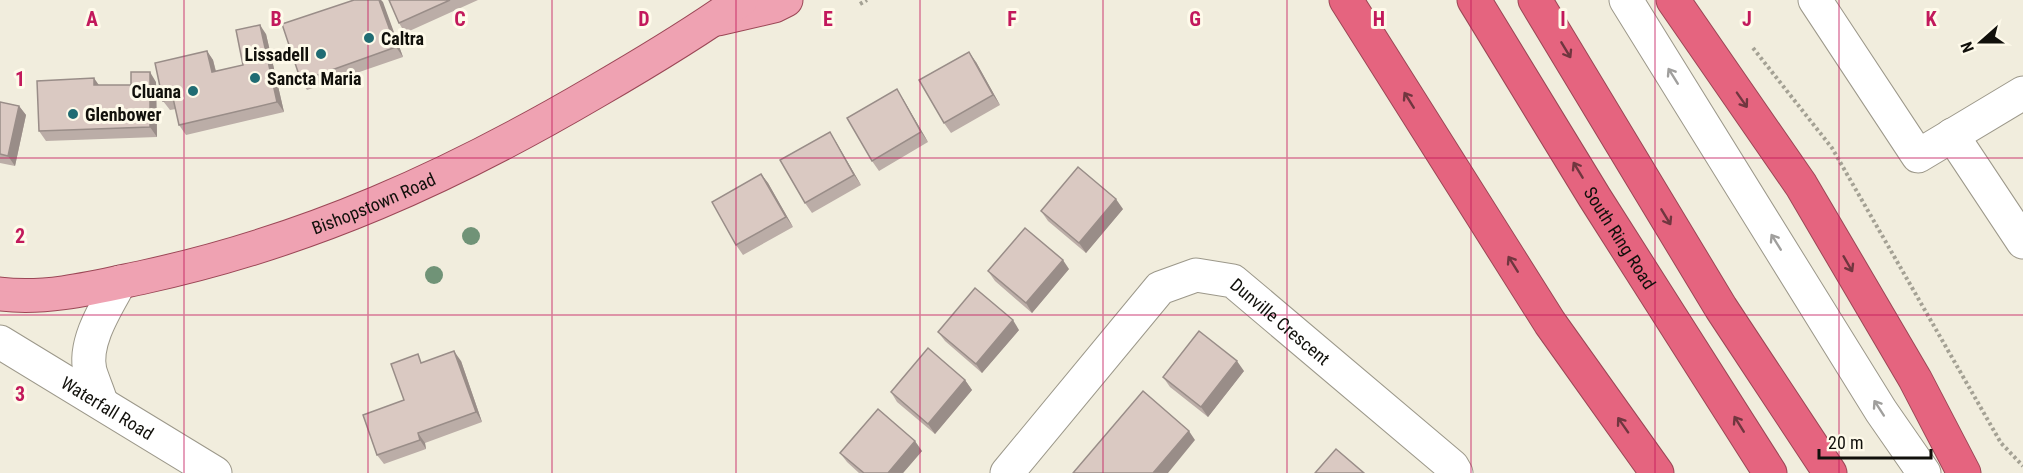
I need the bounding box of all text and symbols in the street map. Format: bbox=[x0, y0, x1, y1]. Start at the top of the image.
text: A bbox=[86, 7, 98, 31]
text: B bbox=[270, 7, 282, 31]
text: C bbox=[454, 7, 466, 31]
text: D bbox=[638, 7, 650, 31]
text: E bbox=[823, 7, 833, 31]
text: F bbox=[1007, 7, 1017, 31]
text: G bbox=[1189, 7, 1201, 31]
text: H bbox=[1373, 7, 1385, 31]
text: I bbox=[1560, 7, 1566, 31]
text: J bbox=[1742, 7, 1752, 31]
text: K bbox=[1925, 7, 1937, 31]
north arrow bbox=[1951, 12, 2011, 72]
place label: Caltra bbox=[381, 28, 424, 49]
marker: Caltra bbox=[362, 31, 376, 45]
text: N bbox=[1957, 39, 1978, 55]
one-way arrow bbox=[1560, 41, 1572, 58]
place label: Lissadell bbox=[244, 44, 309, 65]
marker: Lissadell bbox=[314, 47, 328, 61]
text: 1 bbox=[15, 67, 25, 91]
place label: Sancta Maria bbox=[267, 68, 362, 89]
one-way arrow bbox=[1666, 68, 1678, 85]
marker: Sancta Maria bbox=[248, 71, 262, 85]
place label: Cluana bbox=[132, 81, 181, 102]
marker: Cluana bbox=[186, 84, 200, 98]
one-way arrow bbox=[1403, 91, 1416, 108]
one-way arrow bbox=[1736, 91, 1748, 107]
place label: Glenbower bbox=[85, 104, 161, 125]
marker: Glenbower bbox=[66, 107, 80, 121]
one-way arrow bbox=[1572, 162, 1584, 179]
street label: Bishopstown Road bbox=[309, 168, 438, 238]
street label: South Ring Road bbox=[1580, 183, 1660, 293]
one-way arrow bbox=[1661, 208, 1673, 225]
text: 2 bbox=[15, 224, 25, 248]
one-way arrow bbox=[1769, 234, 1781, 251]
one-way arrow bbox=[1842, 255, 1854, 272]
one-way arrow bbox=[1507, 256, 1520, 273]
street label: Dunville Crescent bbox=[1227, 273, 1334, 369]
street label: Waterfall Road bbox=[58, 371, 158, 444]
text: 3 bbox=[15, 382, 25, 406]
one-way arrow bbox=[1872, 399, 1885, 416]
one-way arrow bbox=[1732, 416, 1744, 433]
one-way arrow bbox=[1617, 418, 1629, 434]
scale bar bbox=[1819, 422, 1932, 460]
text: 20 m bbox=[1828, 432, 1863, 453]

